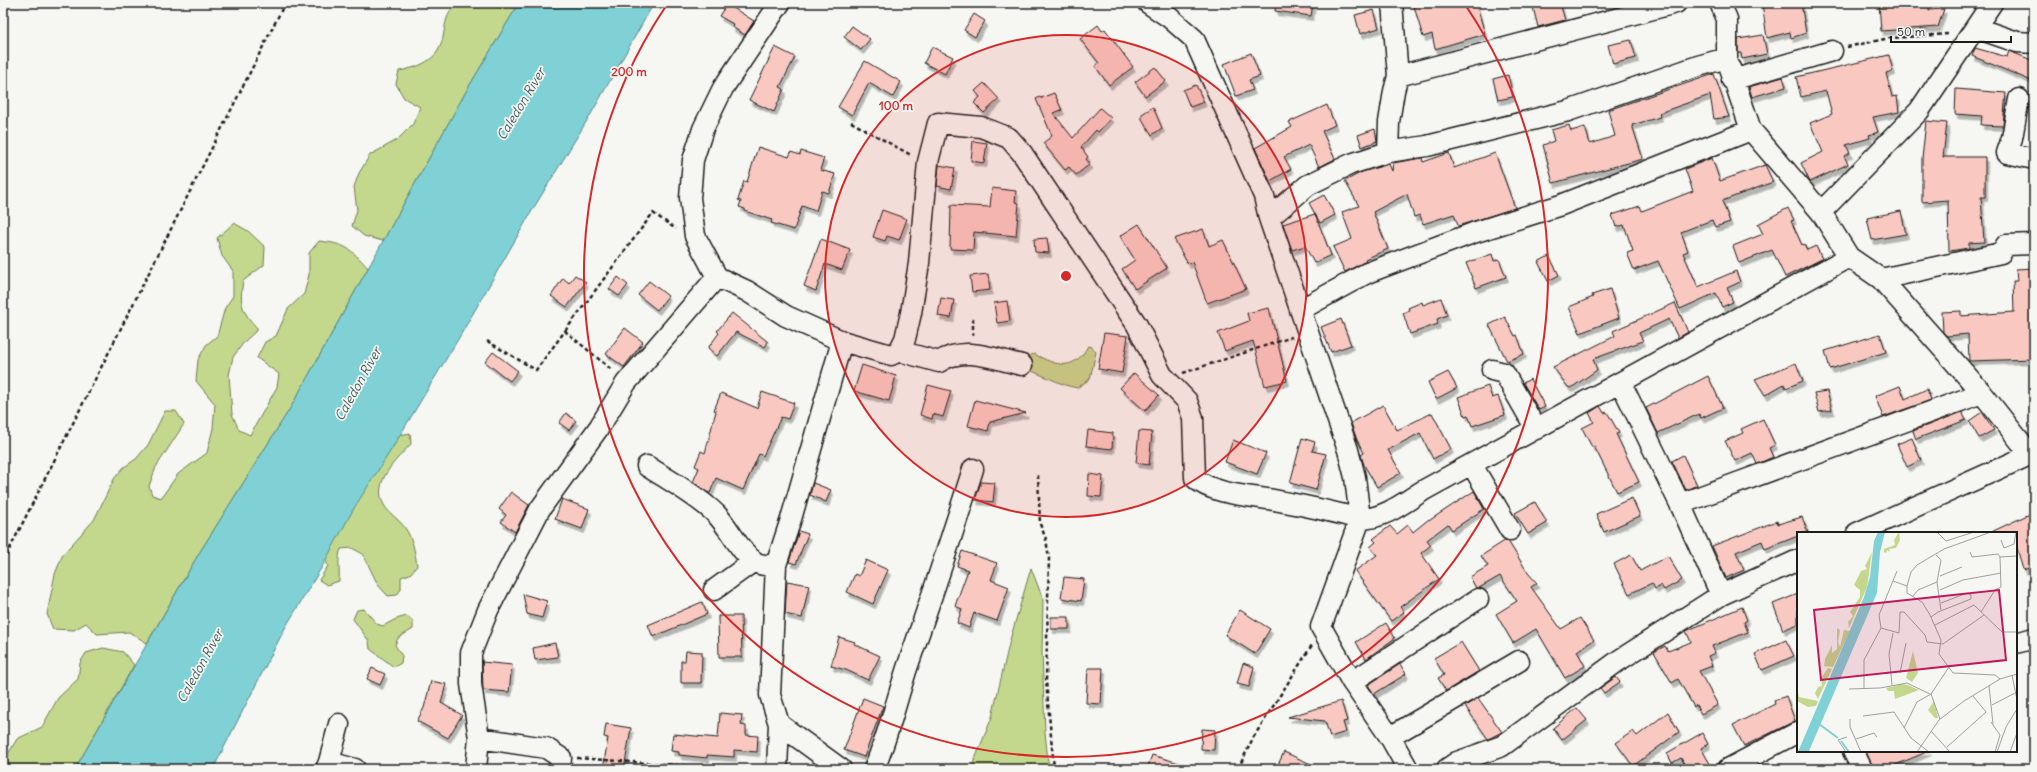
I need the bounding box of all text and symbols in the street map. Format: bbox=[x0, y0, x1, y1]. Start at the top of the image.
scale bar bbox=[1891, 18, 2011, 44]
text: 50 m bbox=[1897, 24, 1926, 39]
water label: Caledon River bbox=[493, 63, 550, 143]
text: 200 m bbox=[611, 64, 647, 79]
text: 100 m bbox=[879, 98, 913, 113]
centre of rings bbox=[1059, 269, 1073, 283]
water label: Caledon River bbox=[331, 343, 386, 424]
inset map bbox=[1797, 532, 2017, 752]
water label: Caledon River bbox=[173, 625, 228, 706]

